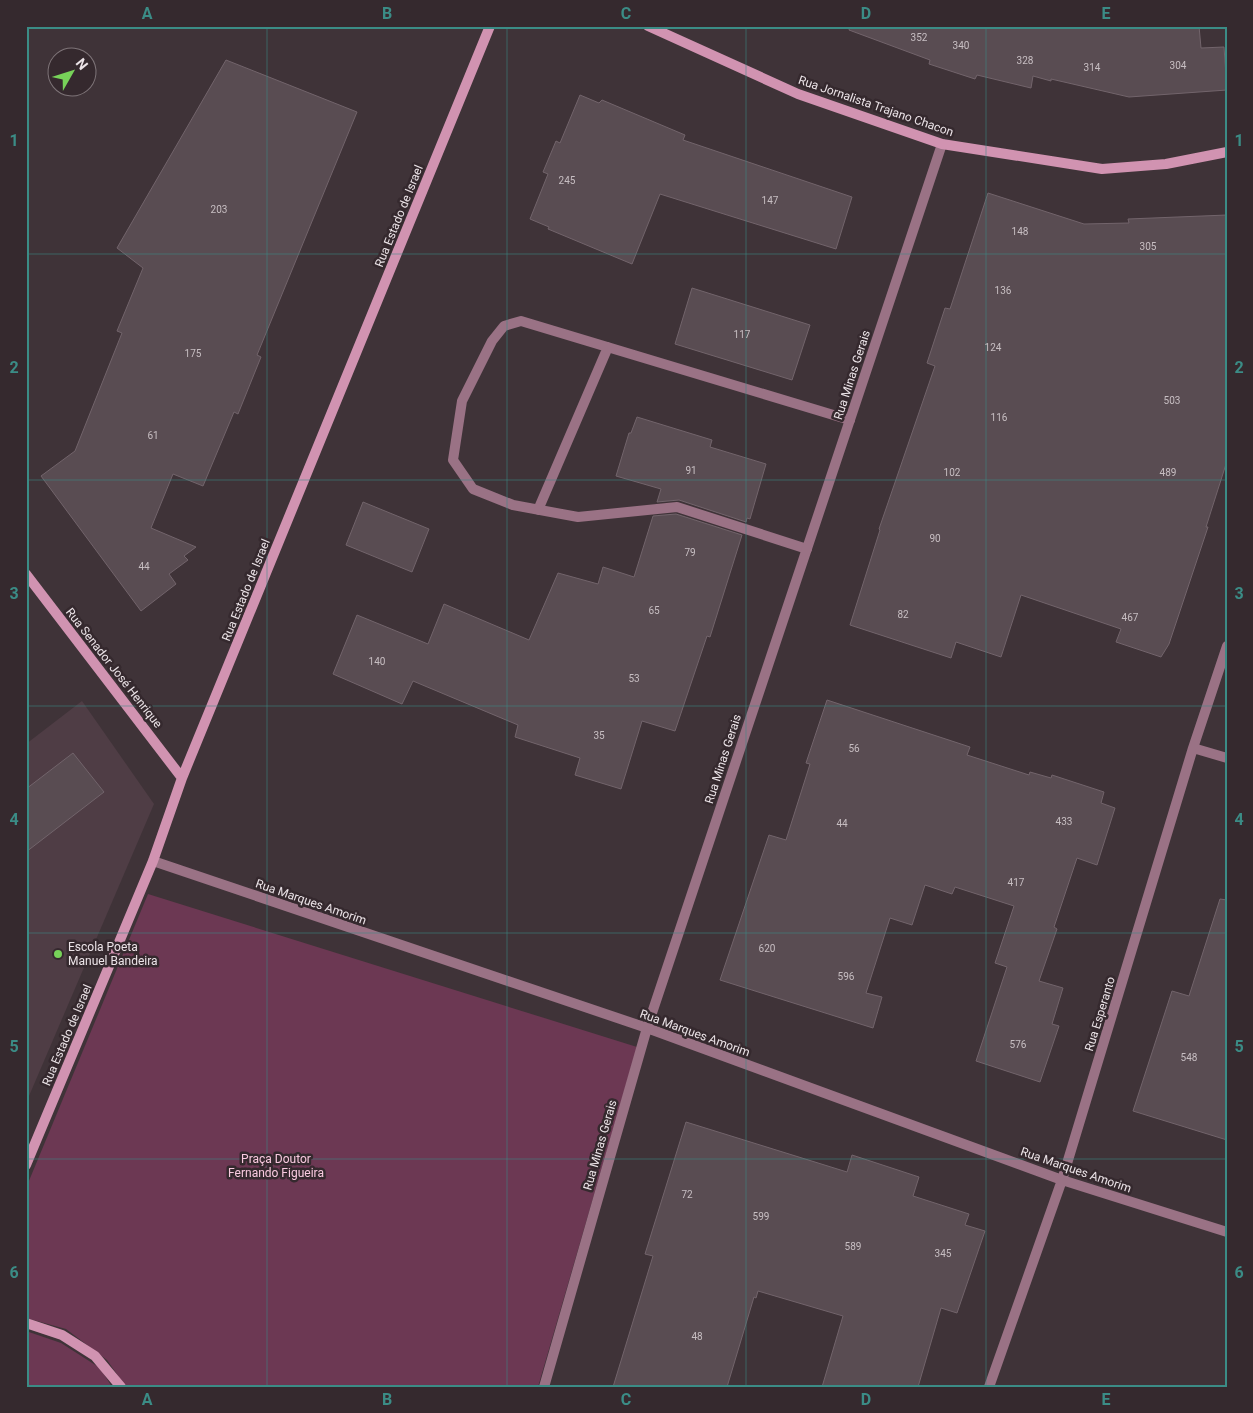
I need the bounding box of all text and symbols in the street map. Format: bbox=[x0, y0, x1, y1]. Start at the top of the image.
text: A bbox=[142, 4, 153, 23]
text: B bbox=[382, 4, 392, 23]
text: C bbox=[621, 4, 631, 23]
text: D bbox=[861, 4, 871, 23]
text: E bbox=[1102, 4, 1111, 23]
house number: 352 bbox=[911, 32, 928, 43]
house number: 340 bbox=[953, 40, 970, 51]
north arrow bbox=[48, 48, 98, 98]
text: N bbox=[73, 55, 91, 73]
house number: 328 bbox=[1017, 55, 1034, 66]
house number: 304 bbox=[1170, 60, 1187, 71]
house number: 314 bbox=[1084, 62, 1101, 73]
street label: Rua Jornalista Trajano Chacon bbox=[797, 73, 955, 139]
text: 1 bbox=[9, 131, 19, 150]
text: 1 bbox=[1234, 131, 1244, 150]
street label: Rua Estado de Israel bbox=[372, 163, 426, 269]
house number: 245 bbox=[559, 175, 576, 186]
house number: 147 bbox=[762, 195, 779, 206]
house number: 203 bbox=[211, 204, 227, 215]
house number: 148 bbox=[1012, 226, 1029, 237]
house number: 305 bbox=[1140, 241, 1157, 252]
house number: 136 bbox=[995, 285, 1012, 296]
street label: Rua Minas Gerais bbox=[831, 328, 873, 422]
house number: 117 bbox=[734, 329, 751, 340]
house number: 124 bbox=[985, 342, 1002, 353]
house number: 175 bbox=[185, 348, 202, 359]
text: 2 bbox=[9, 358, 19, 377]
text: 2 bbox=[1234, 358, 1244, 377]
house number: 503 bbox=[1164, 395, 1180, 406]
house number: 116 bbox=[991, 412, 1008, 423]
house number: 61 bbox=[147, 430, 159, 441]
house number: 91 bbox=[685, 465, 697, 476]
house number: 102 bbox=[944, 467, 961, 478]
house number: 489 bbox=[1160, 467, 1176, 478]
house number: 90 bbox=[929, 533, 941, 544]
street label: Rua Estado de Israel bbox=[219, 537, 273, 643]
house number: 79 bbox=[684, 547, 696, 558]
house number: 44 bbox=[138, 561, 150, 572]
text: 3 bbox=[9, 584, 19, 603]
text: 3 bbox=[1234, 584, 1244, 603]
street label: Rua Senador José Henrique bbox=[63, 605, 165, 731]
house number: 65 bbox=[648, 605, 660, 616]
house number: 82 bbox=[897, 609, 909, 620]
house number: 467 bbox=[1122, 612, 1139, 623]
house number: 140 bbox=[369, 656, 386, 667]
house number: 53 bbox=[628, 673, 640, 684]
street label: Rua Minas Gerais bbox=[702, 712, 744, 806]
house number: 35 bbox=[593, 730, 605, 741]
house number: 56 bbox=[848, 743, 860, 754]
text: 4 bbox=[9, 810, 19, 829]
text: 4 bbox=[1234, 810, 1244, 829]
house number: 433 bbox=[1056, 816, 1072, 827]
house number: 44 bbox=[836, 818, 848, 829]
street label: Rua Marques Amorim bbox=[254, 876, 368, 928]
house number: 417 bbox=[1008, 877, 1025, 888]
place label: Escola Poeta Manuel Bandeira bbox=[68, 940, 158, 968]
house number: 620 bbox=[759, 943, 776, 954]
marker: Escola Poeta Manuel Bandeira bbox=[52, 948, 64, 960]
house number: 596 bbox=[838, 971, 855, 982]
street label: Rua Esperanto bbox=[1082, 975, 1118, 1053]
street label: Rua Estado de Israel bbox=[39, 982, 95, 1088]
street label: Rua Marques Amorim bbox=[638, 1007, 752, 1059]
text: 5 bbox=[9, 1037, 19, 1056]
text: 5 bbox=[1234, 1037, 1244, 1056]
house number: 576 bbox=[1010, 1039, 1027, 1050]
house number: 548 bbox=[1181, 1052, 1198, 1063]
street label: Rua Minas Gerais bbox=[580, 1098, 620, 1192]
street label: Rua Marques Amorim bbox=[1019, 1144, 1133, 1196]
park label: Praça Doutor Fernando Figueira bbox=[228, 1152, 324, 1180]
house number: 72 bbox=[681, 1189, 693, 1200]
house number: 599 bbox=[753, 1211, 769, 1222]
house number: 589 bbox=[845, 1241, 861, 1252]
house number: 345 bbox=[935, 1248, 952, 1259]
text: 6 bbox=[9, 1263, 19, 1282]
text: 6 bbox=[1234, 1263, 1244, 1282]
house number: 48 bbox=[691, 1331, 703, 1342]
text: A bbox=[142, 1390, 153, 1409]
text: B bbox=[382, 1390, 392, 1409]
text: C bbox=[621, 1390, 631, 1409]
text: D bbox=[861, 1390, 871, 1409]
text: E bbox=[1102, 1390, 1111, 1409]

